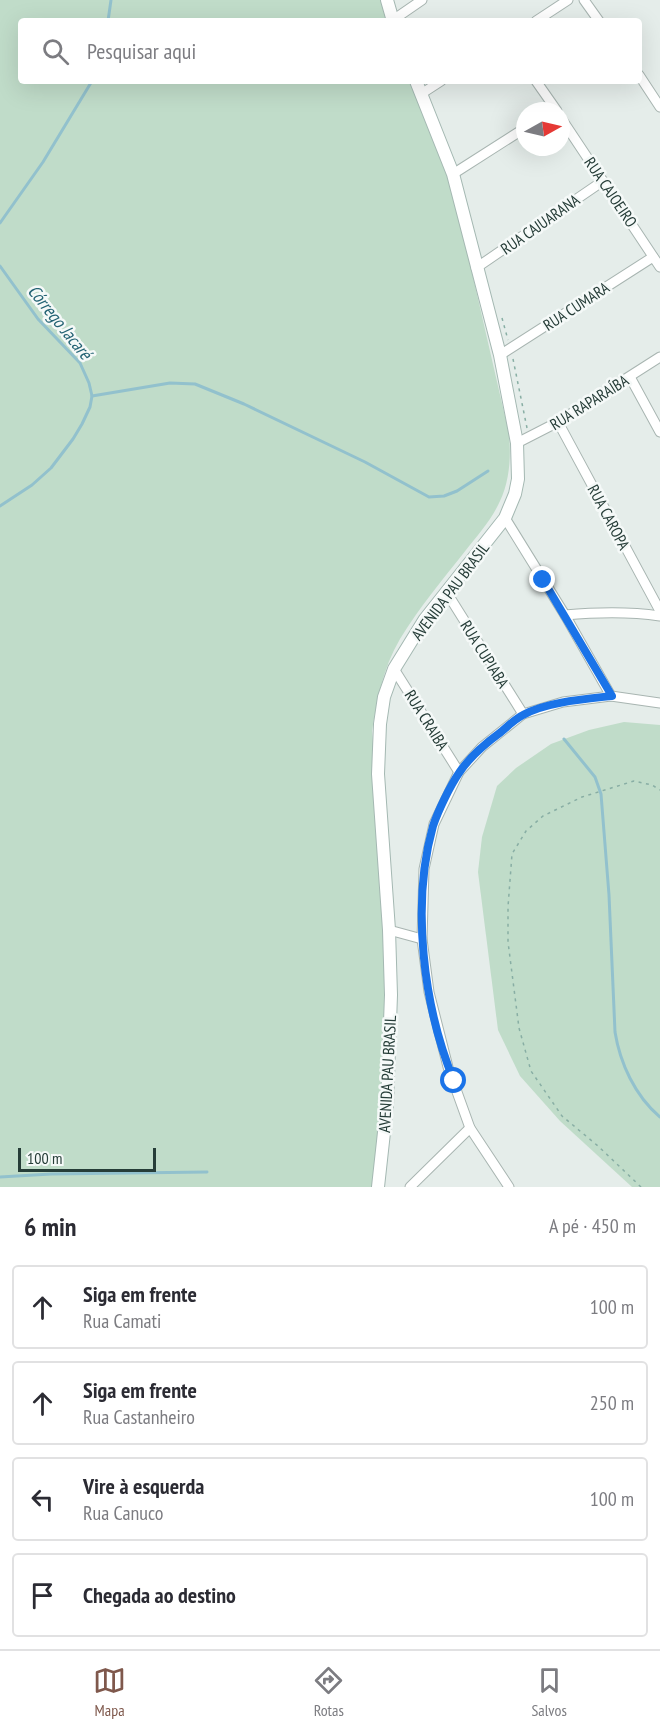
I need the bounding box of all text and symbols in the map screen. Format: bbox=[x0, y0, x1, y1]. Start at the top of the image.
search box bbox=[18, 18, 642, 84]
icon: search bbox=[39, 35, 72, 68]
text: Pesquisar aqui bbox=[87, 37, 196, 65]
north arrow bbox=[516, 102, 570, 156]
street label: RUA CAJOEIRO bbox=[580, 153, 642, 231]
street label: RUA CAJUARANA bbox=[497, 189, 584, 259]
street label: RUA CUMARA bbox=[539, 277, 613, 335]
water label: Córrego Jacaré bbox=[23, 280, 98, 365]
street label: RUA RAPARAÍBA bbox=[546, 370, 632, 434]
street label: RUA CAROPA bbox=[584, 481, 635, 553]
street label: AVENIDA PAU BRASIL bbox=[407, 538, 494, 644]
route end bbox=[529, 566, 555, 592]
street label: RUA CUPIABA bbox=[456, 617, 514, 692]
street label: RUA CRAIBA bbox=[401, 686, 454, 754]
street label: AVENIDA PAU BRASIL bbox=[374, 1015, 400, 1133]
route start bbox=[440, 1067, 466, 1093]
scale bar bbox=[18, 1145, 156, 1172]
text: 100 m bbox=[27, 1148, 62, 1168]
text: 6 min bbox=[24, 1210, 77, 1243]
text: A pé · 450 m bbox=[549, 1213, 636, 1239]
text: Siga em frente bbox=[83, 1280, 197, 1308]
icon: ahead bbox=[26, 1291, 59, 1324]
text: 100 m bbox=[590, 1294, 634, 1320]
text: Rua Camati bbox=[83, 1308, 161, 1334]
text: Siga em frente bbox=[83, 1376, 197, 1404]
icon: ahead bbox=[26, 1387, 59, 1420]
text: 250 m bbox=[590, 1390, 634, 1416]
text: Rua Castanheiro bbox=[83, 1404, 195, 1430]
text: Vire à esquerda bbox=[83, 1472, 204, 1500]
icon: left bbox=[26, 1483, 59, 1516]
text: 100 m bbox=[590, 1486, 634, 1512]
text: Rua Canuco bbox=[83, 1500, 163, 1526]
icon: arrive bbox=[26, 1579, 59, 1612]
text: Chegada ao destino bbox=[83, 1581, 236, 1609]
tab: Mapa bbox=[93, 1664, 126, 1720]
tab: Rotas bbox=[312, 1664, 345, 1720]
tab: Salvos bbox=[531, 1664, 567, 1720]

